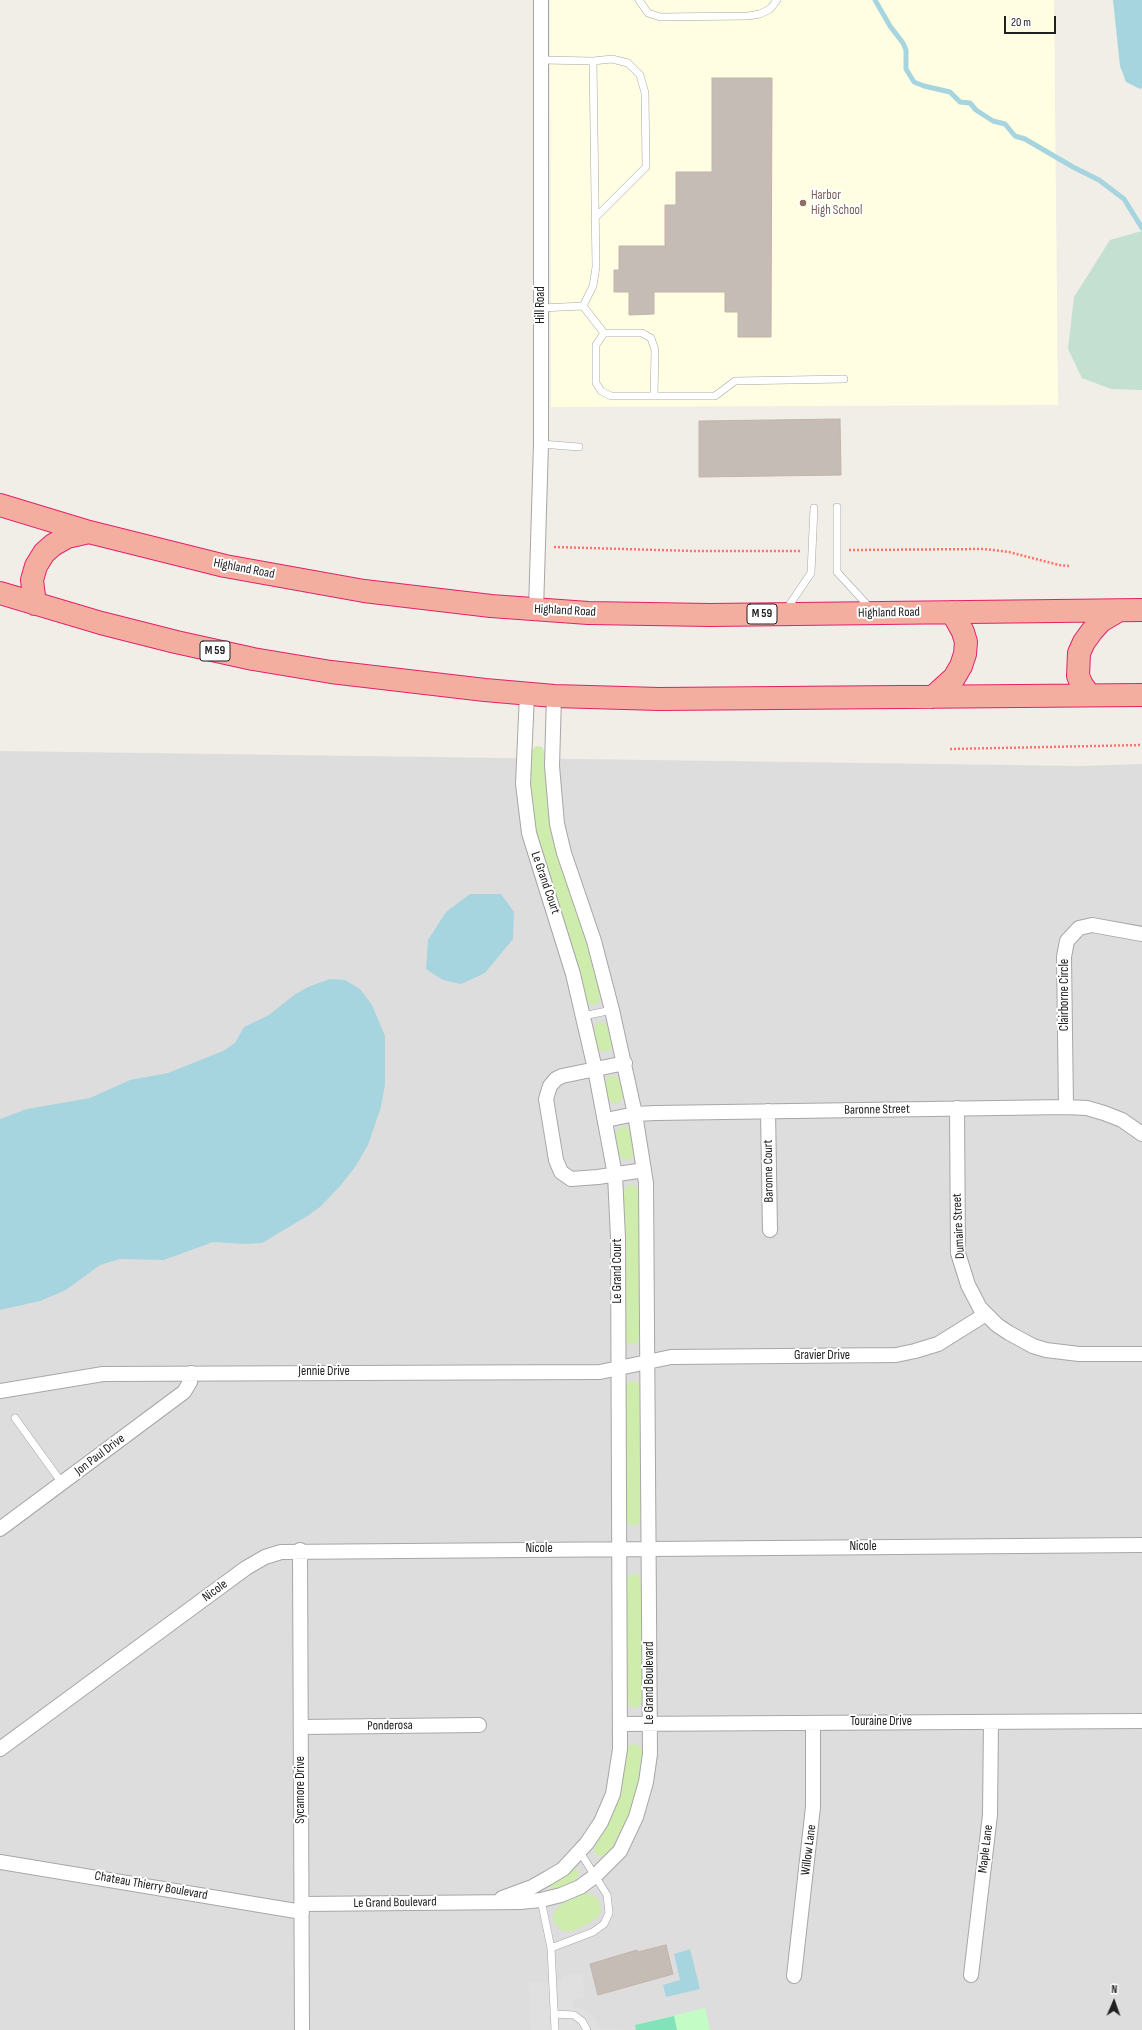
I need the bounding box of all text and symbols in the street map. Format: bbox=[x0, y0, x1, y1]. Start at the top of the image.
scale bar bbox=[1006, 8, 1058, 34]
text: 20 m bbox=[1011, 15, 1031, 30]
place label: Harbor High School bbox=[811, 188, 862, 219]
marker: Harbor High School bbox=[798, 198, 808, 208]
street label: Hill Road bbox=[533, 286, 549, 324]
street label: Highland Road bbox=[212, 555, 276, 583]
street label: Highland Road bbox=[534, 602, 596, 620]
road number: M 59 bbox=[747, 604, 777, 624]
street label: Highland Road bbox=[858, 605, 920, 621]
road number: M 59 bbox=[200, 641, 230, 661]
street label: Le Grand Court bbox=[527, 850, 563, 916]
street label: Clairborne Circle bbox=[1057, 959, 1073, 1031]
street label: Baronne Street bbox=[844, 1102, 910, 1118]
street label: Baronne Court bbox=[761, 1139, 777, 1203]
street label: Dumaire Street bbox=[949, 1193, 969, 1259]
street label: Le Grand Court bbox=[610, 1239, 626, 1303]
street label: Gravier Drive bbox=[794, 1348, 850, 1364]
street label: Jennie Drive bbox=[298, 1364, 350, 1380]
street label: Jon Paul Drive bbox=[72, 1431, 128, 1479]
street label: Nicole bbox=[849, 1539, 877, 1555]
street label: Nicole bbox=[525, 1541, 553, 1557]
street label: Nicole bbox=[199, 1577, 231, 1605]
street label: Le Grand Boulevard bbox=[642, 1641, 658, 1725]
street label: Touraine Drive bbox=[850, 1714, 912, 1730]
street label: Ponderosa bbox=[367, 1718, 413, 1734]
street label: Sycamore Drive bbox=[293, 1756, 309, 1824]
street label: Willow Lane bbox=[798, 1824, 820, 1876]
street label: Maple Lane bbox=[975, 1824, 997, 1874]
street label: Chateau Thierry Boulevard bbox=[93, 1868, 209, 1904]
street label: Le Grand Boulevard bbox=[353, 1894, 437, 1912]
north arrow bbox=[1094, 1982, 1134, 2022]
text: N bbox=[1111, 1983, 1118, 1996]

